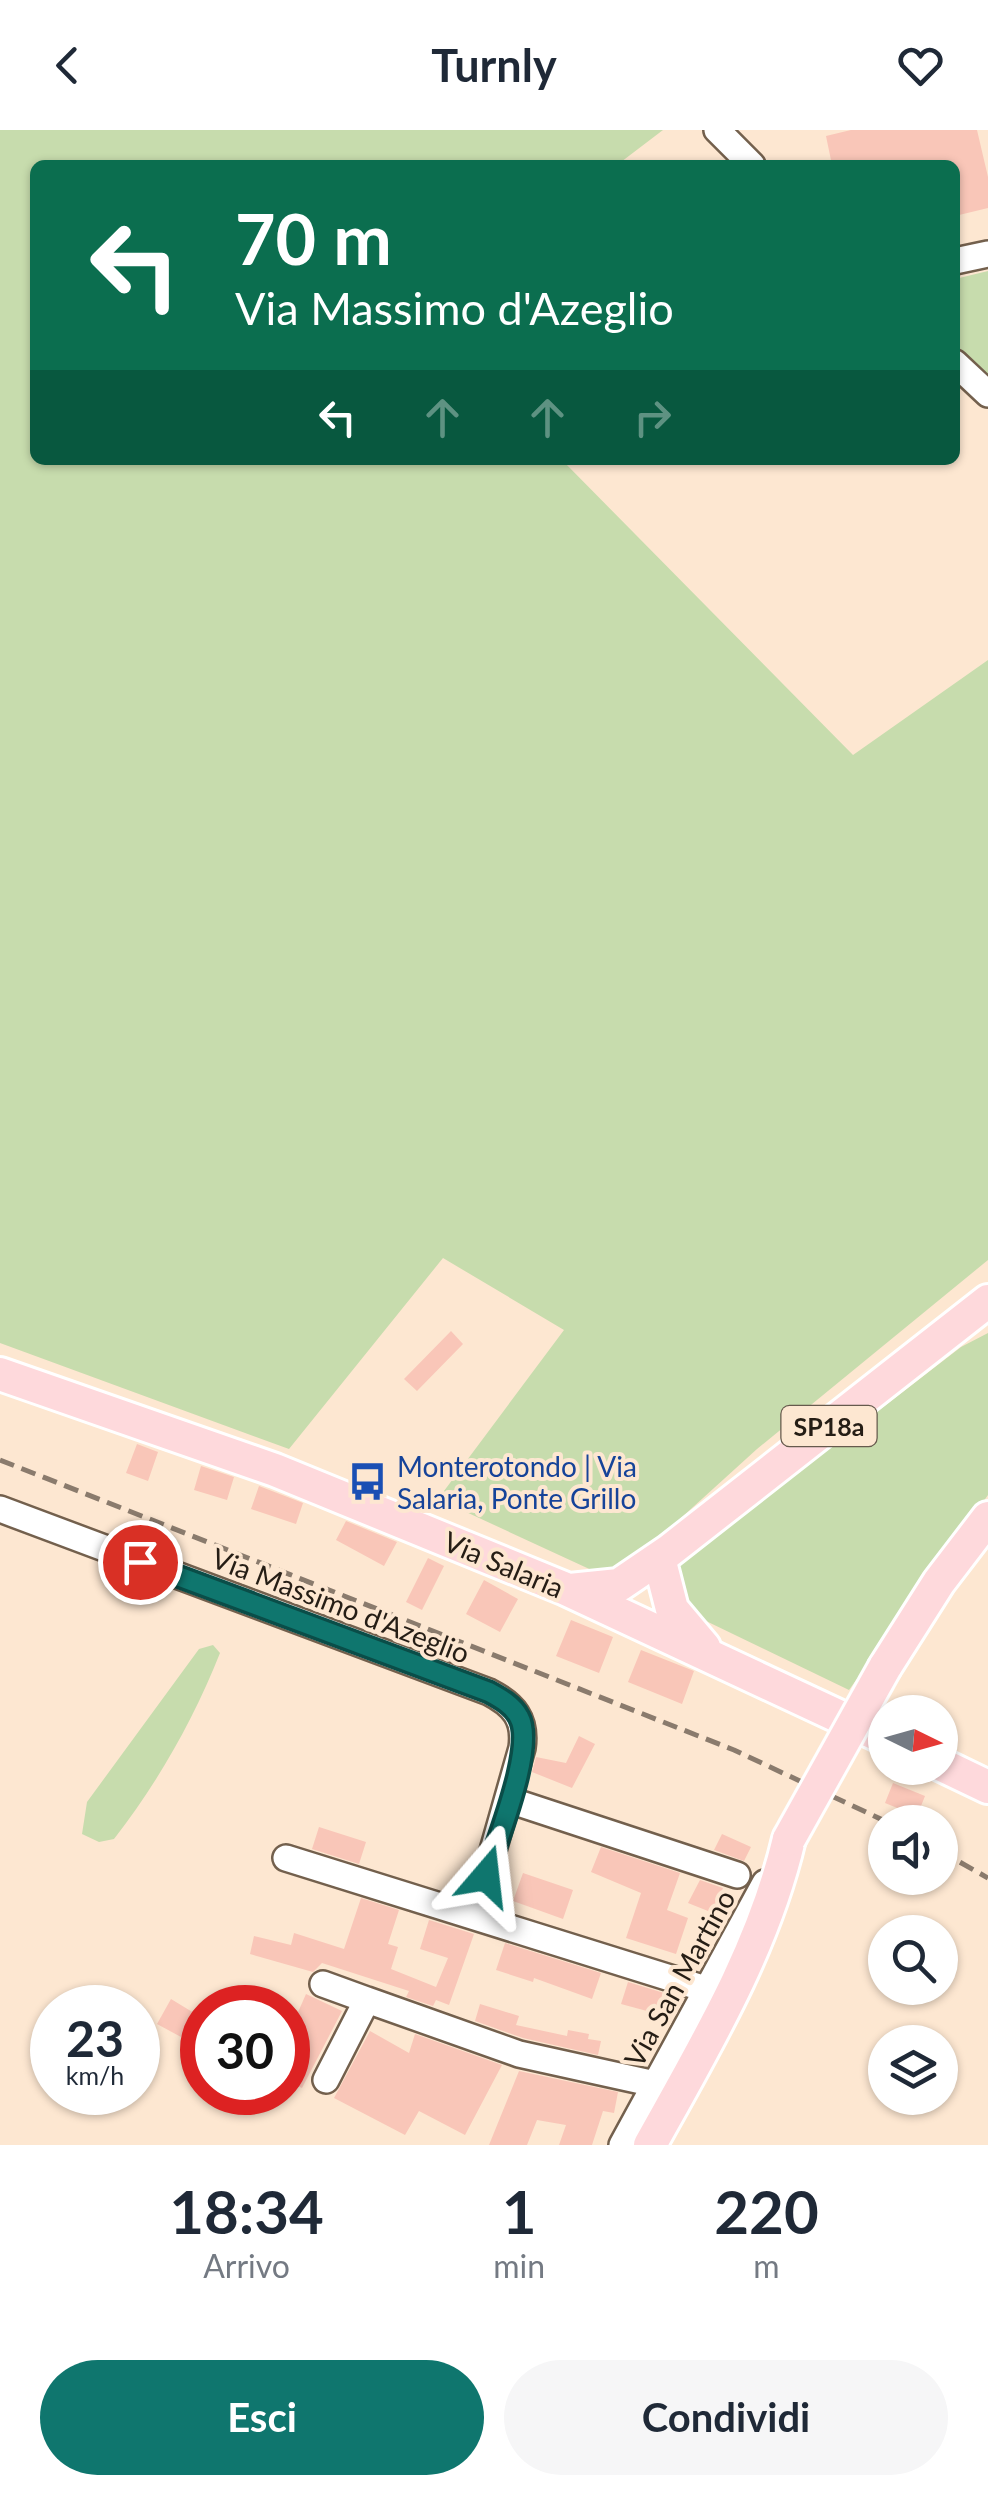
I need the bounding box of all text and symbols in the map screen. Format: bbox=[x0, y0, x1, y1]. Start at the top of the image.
icon: back bbox=[40, 38, 95, 93]
text: Turnly bbox=[431, 38, 557, 92]
icon: heart bbox=[893, 38, 948, 93]
text: 70 m bbox=[235, 196, 392, 280]
icon: left bbox=[70, 200, 200, 330]
text: Via Massimo d'Azeglio bbox=[235, 281, 674, 335]
icon: left bbox=[310, 390, 365, 445]
icon: ahead bbox=[415, 390, 470, 445]
icon: ahead bbox=[520, 390, 575, 445]
icon: right bbox=[625, 390, 680, 445]
road number: SP18a bbox=[782, 1406, 876, 1446]
place label: Monterotondo | Via Salaria, Ponte Grillo bbox=[397, 1449, 637, 1515]
bus stop icon: Monterotondo | Via Salaria, Ponte Grillo bbox=[346, 1461, 388, 1503]
pin bbox=[98, 1520, 183, 1605]
street label: Via Salaria bbox=[439, 1524, 569, 1604]
icon: arrive bbox=[113, 1535, 168, 1590]
street label: Via Massimo d'Azeglio bbox=[207, 1540, 475, 1670]
north arrow bbox=[868, 1695, 958, 1785]
map controls bbox=[868, 1695, 958, 2115]
button: sound bbox=[868, 1805, 958, 1895]
position arrow bbox=[434, 1824, 538, 1928]
street label: Via San Martino bbox=[616, 1884, 742, 2072]
button: search bbox=[868, 1915, 958, 2005]
speed limit sign: 30 bbox=[180, 1985, 310, 2115]
text: 23 bbox=[66, 2008, 124, 2068]
button: layers bbox=[868, 2025, 958, 2115]
text: km/h bbox=[66, 2060, 124, 2090]
text: 18:34 bbox=[169, 2175, 324, 2247]
text: 1 bbox=[502, 2175, 537, 2247]
text: 220 bbox=[714, 2175, 819, 2247]
text: Arrivo bbox=[203, 2246, 290, 2285]
text: min bbox=[493, 2246, 545, 2285]
text: m bbox=[753, 2246, 780, 2285]
button: Esci bbox=[40, 2360, 484, 2475]
button: Condividi bbox=[504, 2360, 948, 2475]

